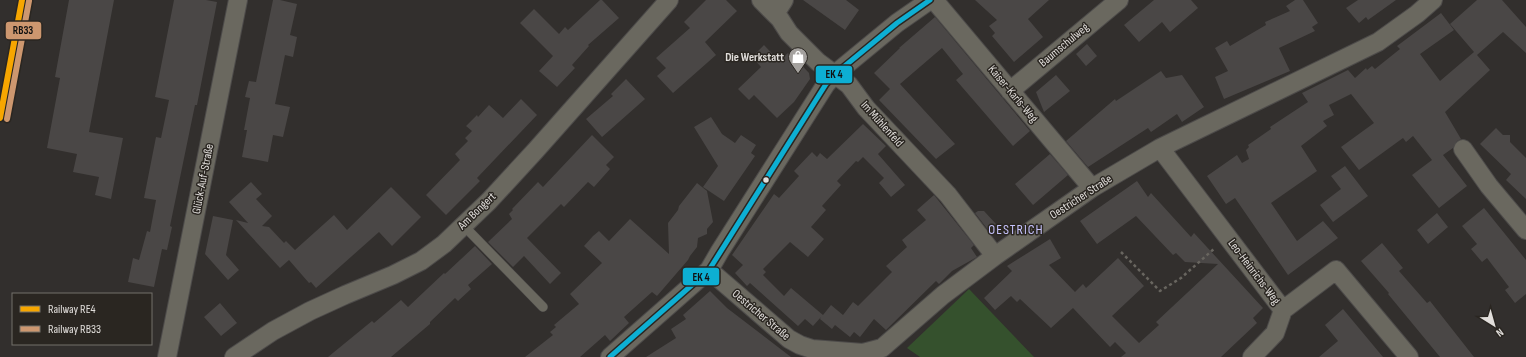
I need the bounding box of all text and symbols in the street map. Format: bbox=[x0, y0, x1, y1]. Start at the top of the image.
street label: Baumschulweg bbox=[1036, 20, 1092, 70]
line badge: RB33 bbox=[5, 21, 42, 40]
text: RB33 bbox=[13, 24, 33, 37]
shop icon: Die Werkstatt bbox=[787, 46, 809, 74]
place label: Die Werkstatt bbox=[725, 50, 784, 65]
street label: Kaiser-Karls-Weg bbox=[985, 62, 1042, 126]
line badge: EK 4 bbox=[815, 65, 853, 84]
text: EK 4 bbox=[825, 68, 843, 81]
street label: Im Mühlenfeld bbox=[857, 98, 907, 150]
street label: Glück-Auf-Straße bbox=[189, 142, 217, 215]
street label: Oestricher Straße bbox=[1047, 171, 1115, 223]
unlabelled marker bbox=[761, 175, 771, 185]
street label: Am Bongert bbox=[454, 189, 499, 234]
district label: OESTRICH bbox=[988, 221, 1044, 238]
street label: Leo-Heinrichs-Weg bbox=[1225, 236, 1284, 308]
line badge: EK 4 bbox=[682, 267, 720, 286]
text: EK 4 bbox=[692, 271, 710, 284]
street label: Oestricher Straße bbox=[729, 286, 793, 344]
legend bbox=[12, 293, 152, 345]
text: Railway RE4 bbox=[48, 302, 96, 317]
north arrow bbox=[1474, 305, 1514, 345]
text: Railway RB33 bbox=[48, 322, 101, 337]
text: N bbox=[1493, 326, 1506, 340]

